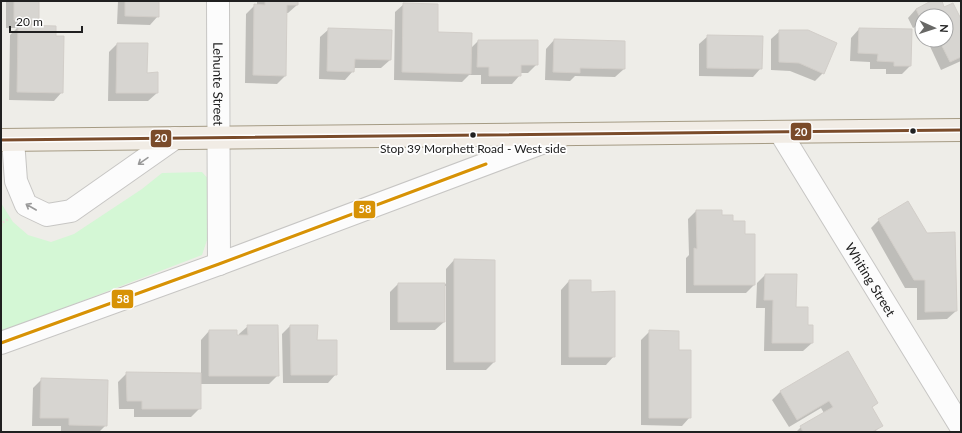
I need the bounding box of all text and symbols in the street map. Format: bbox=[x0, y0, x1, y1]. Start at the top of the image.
scale bar bbox=[10, 8, 82, 34]
north arrow bbox=[914, 8, 954, 48]
text: 20 m bbox=[16, 14, 43, 29]
text: N bbox=[938, 24, 951, 33]
street label: Lehunte Street bbox=[210, 42, 226, 126]
line badge: 20 bbox=[790, 122, 812, 141]
text: 20 bbox=[795, 125, 808, 138]
unlabelled marker bbox=[908, 126, 918, 136]
line badge: 20 bbox=[150, 129, 172, 148]
marker: Stop 39 Morphett Road - West side bbox=[468, 130, 478, 140]
text: 20 bbox=[155, 131, 168, 144]
place label: Stop 39 Morphett Road - West side bbox=[380, 141, 566, 156]
one-way arrow bbox=[138, 157, 149, 165]
line badge: 58 bbox=[353, 200, 376, 219]
one-way arrow bbox=[25, 202, 37, 210]
text: 58 bbox=[359, 202, 371, 215]
street label: Whiting Street bbox=[842, 240, 899, 319]
line badge: 58 bbox=[111, 289, 134, 309]
text: 58 bbox=[117, 292, 129, 305]

